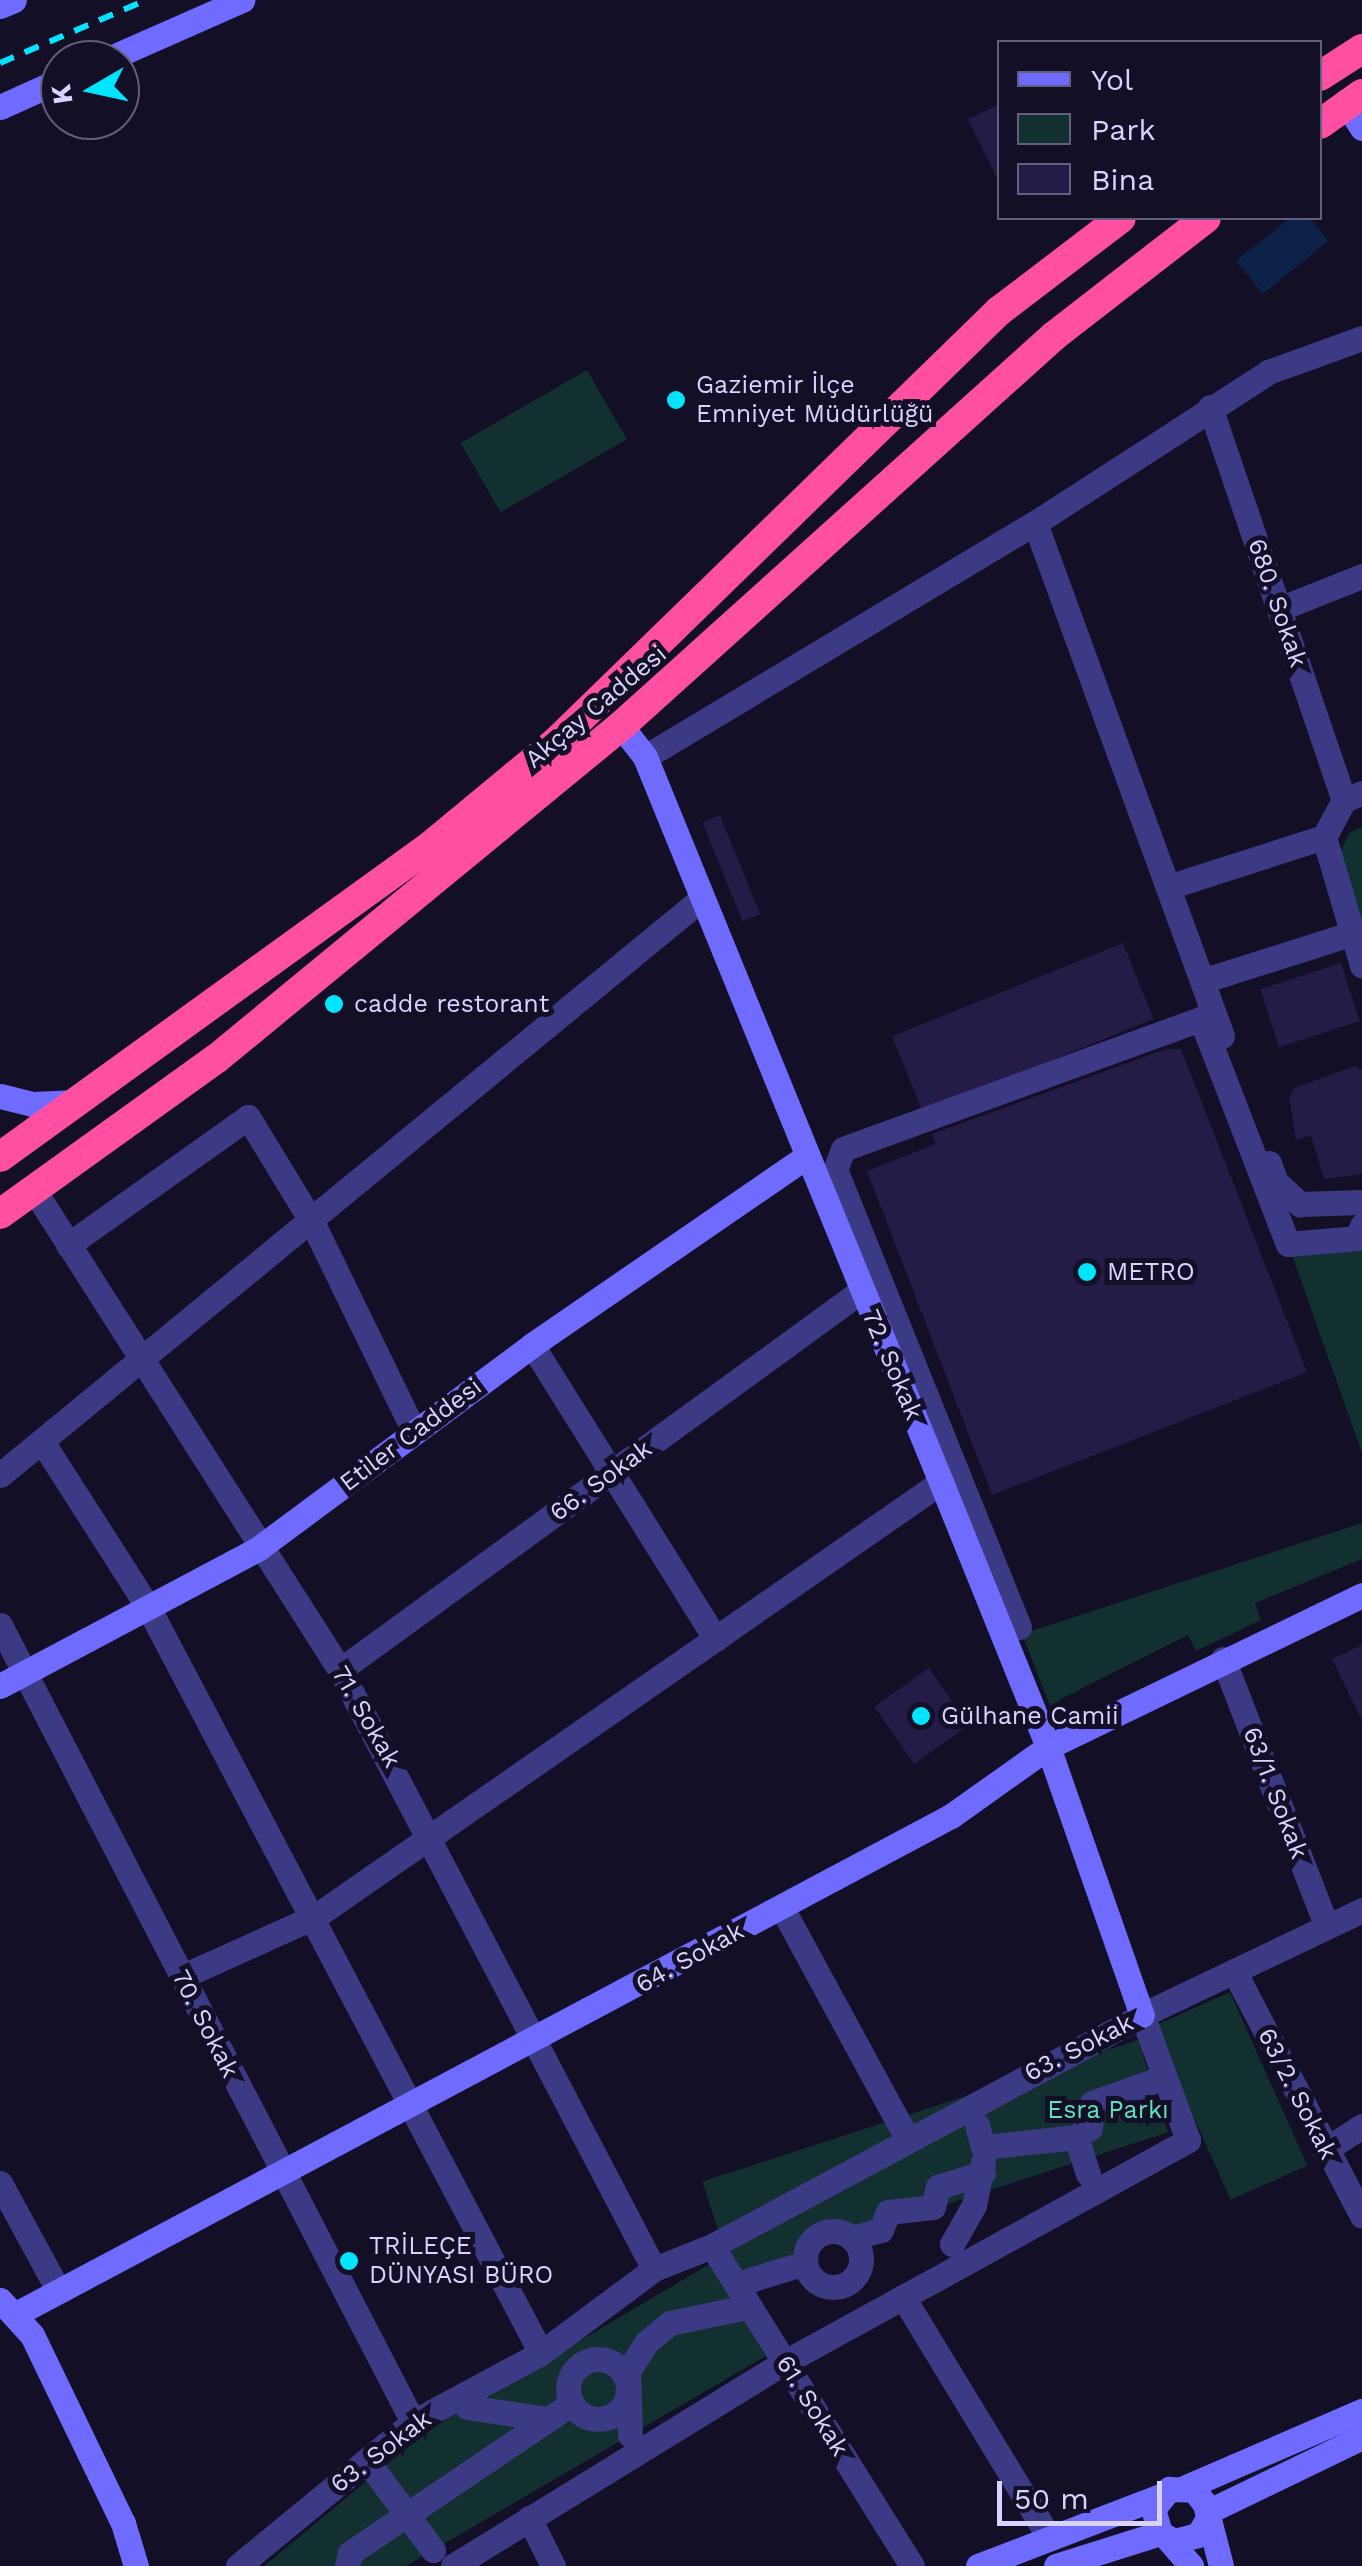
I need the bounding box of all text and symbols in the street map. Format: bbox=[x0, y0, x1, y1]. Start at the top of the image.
north arrow bbox=[40, 40, 140, 140]
legend bbox=[997, 40, 1322, 220]
text: Yol bbox=[1091, 62, 1133, 97]
text: K bbox=[44, 82, 80, 107]
text: Park bbox=[1091, 112, 1156, 147]
text: Bina bbox=[1091, 162, 1154, 197]
place label: Gaziemir İlçe Emniyet Müdürlüğü bbox=[696, 371, 934, 430]
marker: Gaziemir İlçe Emniyet Müdürlüğü bbox=[665, 389, 687, 411]
street label: 680. Sokak bbox=[1241, 535, 1313, 671]
street label: Akçay Caddesi bbox=[519, 639, 673, 775]
place label: cadde restorant bbox=[354, 989, 549, 1019]
marker: cadde restorant bbox=[323, 993, 345, 1015]
place label: METRO bbox=[1107, 1257, 1195, 1287]
marker: METRO bbox=[1076, 1261, 1098, 1283]
street label: 72. Sokak bbox=[855, 1305, 929, 1425]
street label: Etiler Caddesi bbox=[334, 1372, 488, 1498]
street label: 66. Sokak bbox=[544, 1434, 658, 1528]
street label: 71. Sokak bbox=[325, 1661, 407, 1773]
place label: Gülhane Camii bbox=[941, 1701, 1119, 1731]
marker: Gülhane Camii bbox=[910, 1705, 932, 1727]
street label: 63/1. Sokak bbox=[1236, 1723, 1314, 1863]
street label: 64. Sokak bbox=[631, 1916, 749, 2000]
street label: 70. Sokak bbox=[165, 1965, 245, 2083]
street label: 63. Sokak bbox=[1020, 2008, 1138, 2088]
street label: 63/2. Sokak bbox=[1251, 2023, 1343, 2165]
park label: Esra Parkı bbox=[1047, 2095, 1169, 2125]
place label: TRİLEÇE DÜNYASI BÜRO bbox=[369, 2232, 553, 2291]
marker: TRİLEÇE DÜNYASI BÜRO bbox=[338, 2250, 360, 2272]
street label: 61. Sokak bbox=[769, 2350, 855, 2462]
street label: 63. Sokak bbox=[325, 2404, 437, 2500]
scale bar bbox=[1002, 2461, 1167, 2523]
text: 50 m bbox=[1014, 2481, 1089, 2516]

